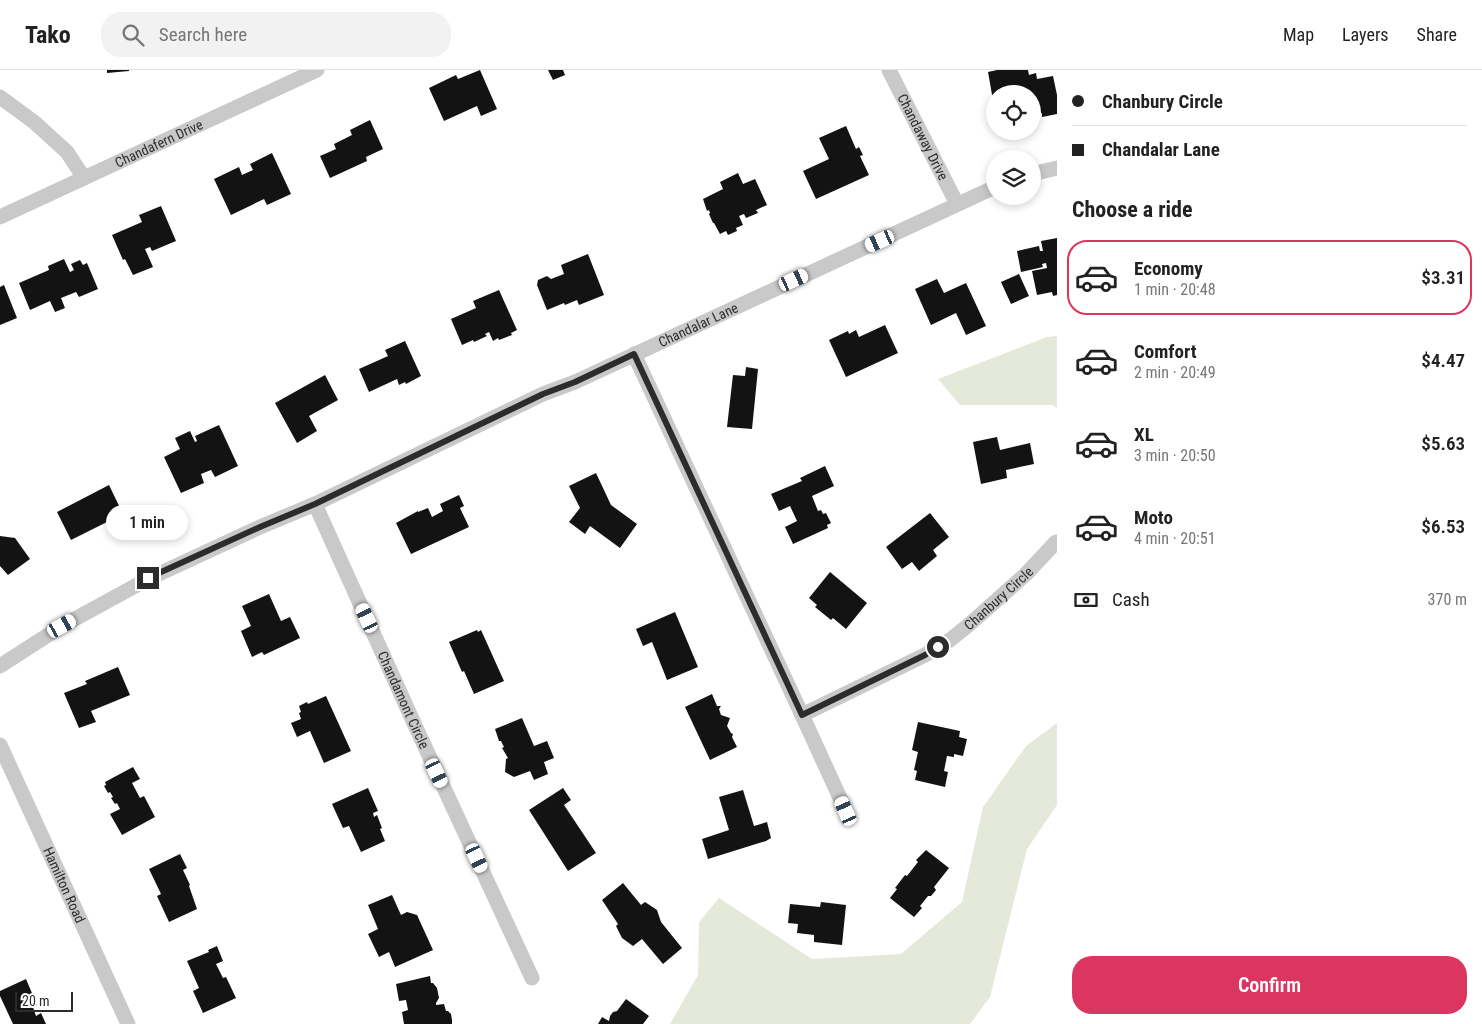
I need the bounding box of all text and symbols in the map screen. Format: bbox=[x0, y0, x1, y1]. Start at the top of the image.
search box bbox=[101, 12, 451, 57]
text: Tako bbox=[25, 21, 71, 49]
icon: search bbox=[119, 21, 147, 49]
text: Search here bbox=[159, 23, 247, 46]
text: Map bbox=[1283, 24, 1314, 45]
text: Layers bbox=[1342, 24, 1389, 45]
text: Share bbox=[1417, 24, 1457, 45]
map controls bbox=[986, 85, 1041, 205]
button: locate bbox=[986, 85, 1041, 140]
text: Chanbury Circle bbox=[1102, 90, 1223, 113]
street label: Chandaway Drive bbox=[894, 91, 952, 183]
street label: Chandafern Drive bbox=[112, 116, 206, 171]
text: Chandalar Lane bbox=[1102, 138, 1220, 161]
button: layers bbox=[986, 150, 1041, 205]
text: Choose a ride bbox=[1072, 197, 1193, 222]
car bbox=[863, 228, 896, 254]
icon: car bbox=[1074, 255, 1119, 300]
text: Economy bbox=[1134, 257, 1203, 280]
text: $3.31 bbox=[1421, 266, 1465, 289]
car bbox=[777, 267, 810, 293]
text: 1 min · 20:48 bbox=[1134, 280, 1216, 299]
street label: Chandalar Lane bbox=[656, 299, 741, 350]
icon: car bbox=[1074, 338, 1119, 383]
text: Comfort bbox=[1134, 340, 1197, 363]
text: $4.47 bbox=[1421, 349, 1465, 372]
text: 2 min · 20:49 bbox=[1134, 363, 1216, 382]
icon: car bbox=[1074, 421, 1119, 466]
text: XL bbox=[1134, 423, 1154, 446]
text: $5.63 bbox=[1421, 432, 1465, 455]
text: 3 min · 20:50 bbox=[1134, 446, 1216, 465]
icon: car bbox=[1074, 504, 1119, 549]
callout: 1 min bbox=[107, 506, 189, 540]
text: Moto bbox=[1134, 506, 1173, 529]
text: 1 min bbox=[129, 513, 165, 532]
text: $6.53 bbox=[1421, 515, 1465, 538]
text: 4 min · 20:51 bbox=[1134, 529, 1216, 548]
street label: Chanbury Circle bbox=[961, 563, 1037, 633]
route end bbox=[137, 567, 159, 589]
icon: cash bbox=[1072, 586, 1100, 614]
text: Cash bbox=[1112, 588, 1150, 611]
text: 370 m bbox=[1428, 590, 1467, 609]
car bbox=[353, 601, 380, 635]
car bbox=[45, 612, 78, 640]
route start bbox=[927, 636, 949, 658]
street label: Chandamont Circle bbox=[375, 649, 433, 752]
car bbox=[423, 756, 450, 790]
car bbox=[833, 794, 858, 828]
car bbox=[463, 841, 490, 875]
street label: Hamilton Road bbox=[40, 845, 88, 925]
button: Confirm bbox=[1072, 956, 1467, 1014]
scale bar bbox=[15, 989, 72, 1012]
text: 20 m bbox=[22, 993, 50, 1009]

